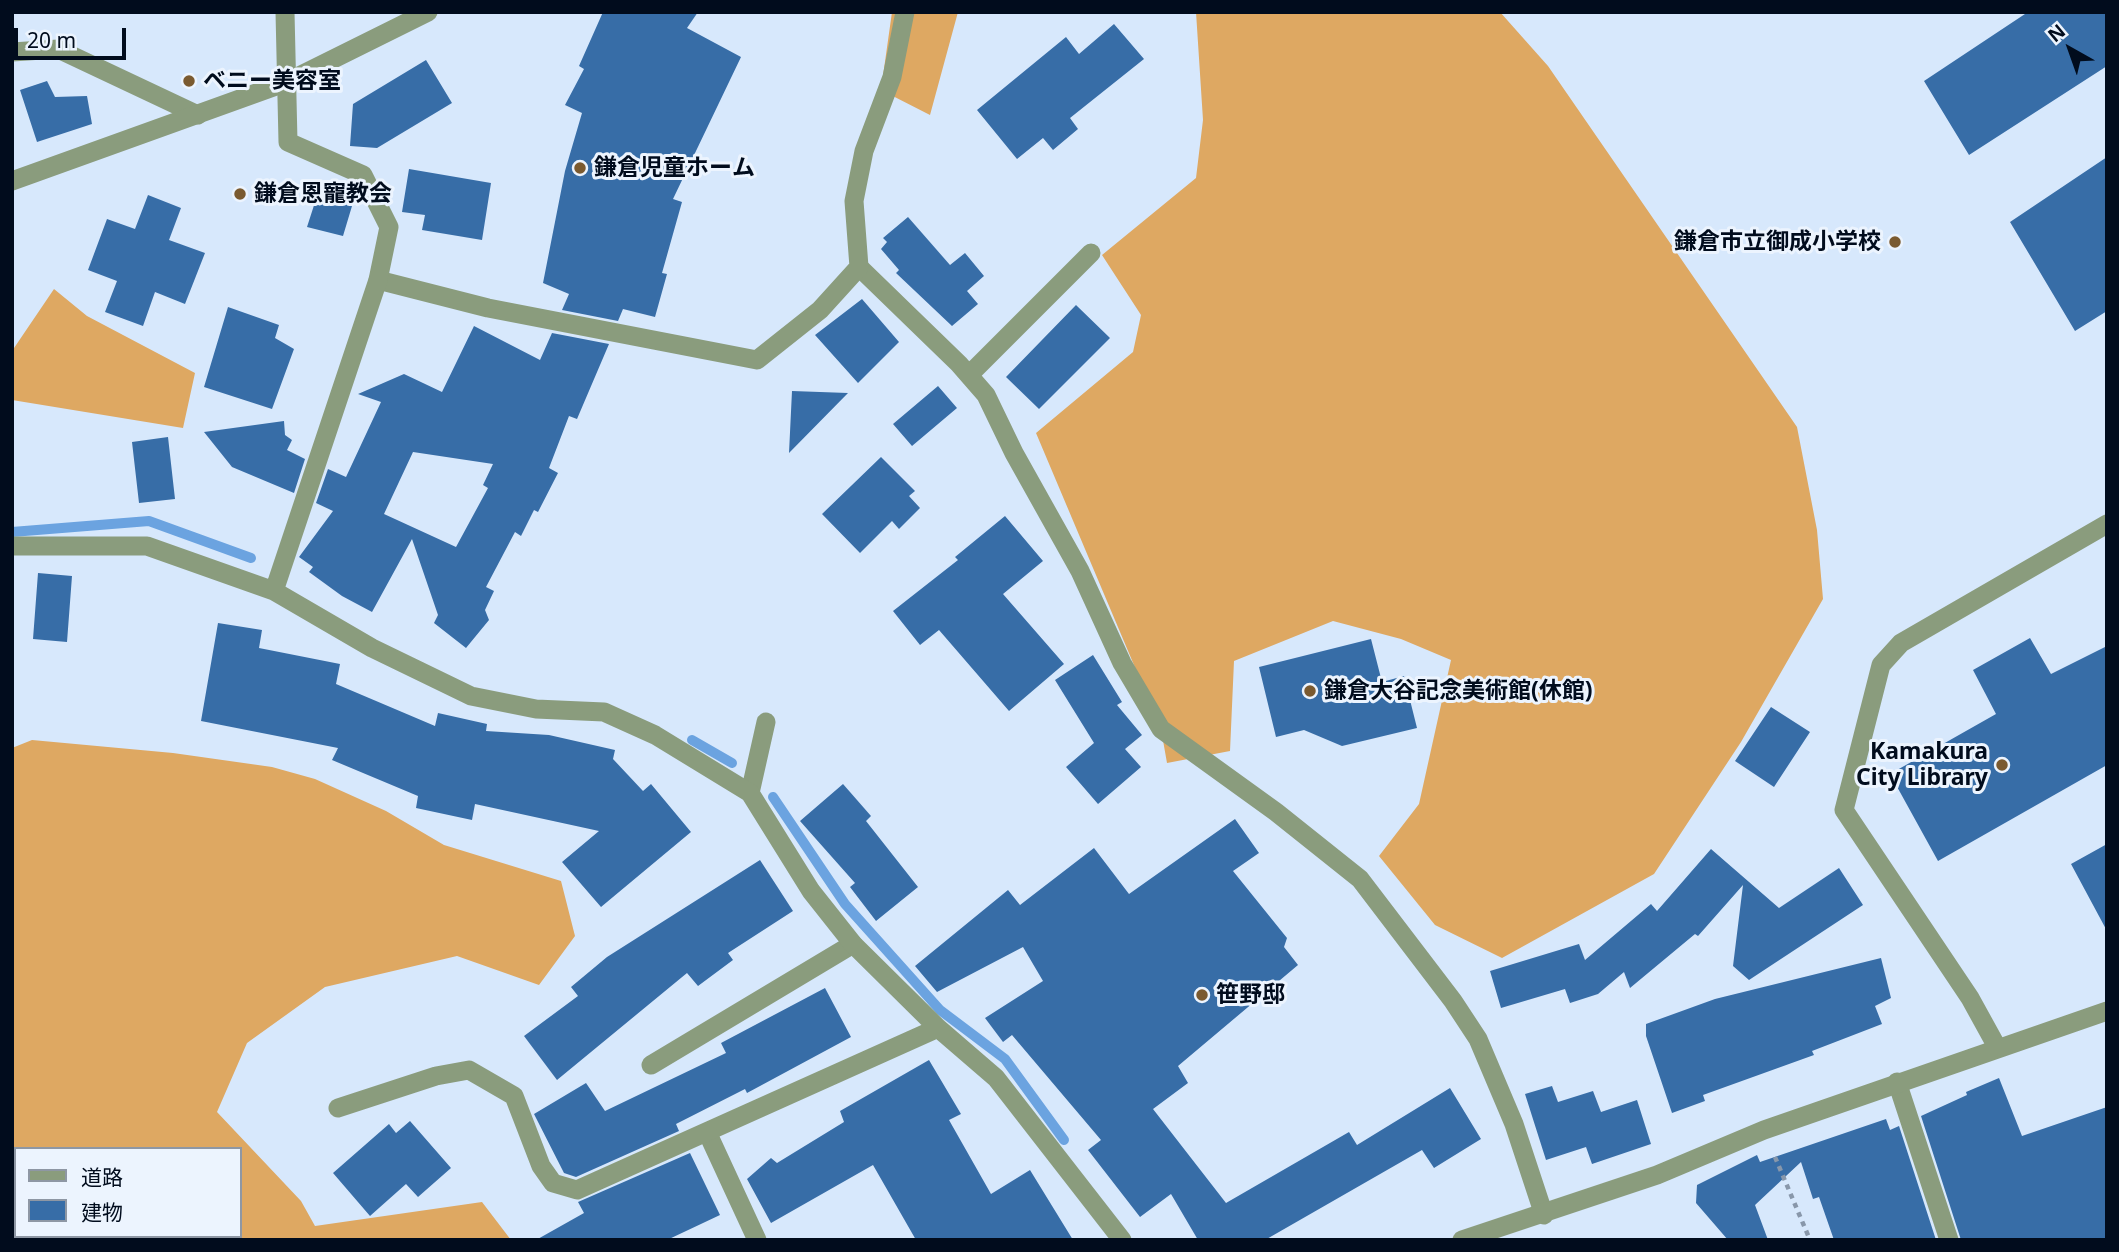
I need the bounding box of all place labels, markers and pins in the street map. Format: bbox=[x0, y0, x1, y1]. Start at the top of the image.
place label: ベニー美容室 bbox=[203, 67, 341, 95]
marker: ベニー美容室 bbox=[181, 73, 197, 89]
place label: 鎌倉児童ホーム bbox=[594, 154, 755, 182]
marker: 鎌倉児童ホーム bbox=[572, 160, 588, 176]
place label: 鎌倉恩寵教会 bbox=[254, 180, 392, 208]
marker: 鎌倉恩寵教会 bbox=[232, 186, 248, 202]
place label: 鎌倉市立御成小学校 bbox=[1674, 228, 1881, 256]
marker: 鎌倉市立御成小学校 bbox=[1887, 234, 1903, 250]
place label: 鎌倉大谷記念美術館(休館) bbox=[1324, 677, 1593, 705]
marker: 鎌倉大谷記念美術館(休館) bbox=[1302, 683, 1318, 699]
place label: Kamakura City Library bbox=[1856, 738, 1988, 792]
marker: Kamakura City Library bbox=[1994, 757, 2010, 773]
place label: 笹野邸 bbox=[1216, 981, 1285, 1009]
marker: 笹野邸 bbox=[1194, 987, 1210, 1003]

